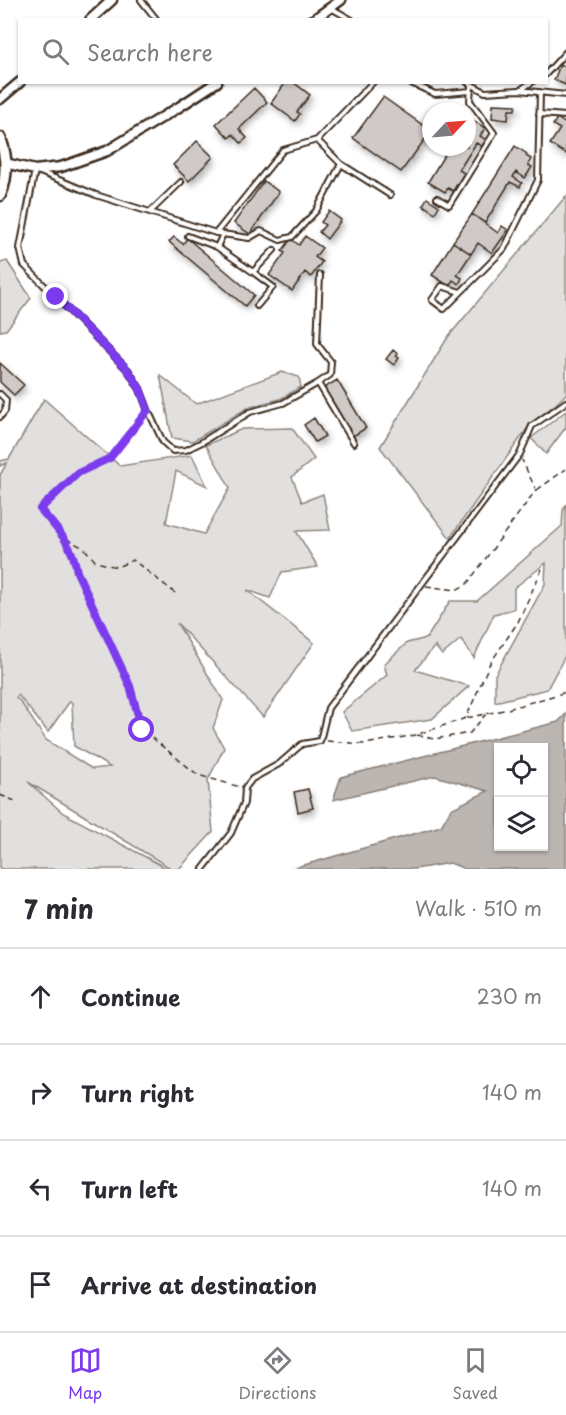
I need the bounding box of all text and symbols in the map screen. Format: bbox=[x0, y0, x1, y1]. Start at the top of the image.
search box bbox=[18, 18, 548, 84]
icon: search bbox=[39, 35, 72, 68]
text: Search here bbox=[87, 35, 213, 68]
north arrow bbox=[422, 102, 476, 156]
route end bbox=[42, 283, 68, 309]
route start bbox=[128, 716, 154, 742]
map controls bbox=[494, 743, 548, 851]
button: locate bbox=[494, 743, 548, 797]
button: layers bbox=[494, 797, 548, 851]
text: 7 min bbox=[24, 889, 94, 928]
text: Walk · 510 m bbox=[415, 893, 542, 923]
icon: ahead bbox=[24, 980, 57, 1013]
text: Continue bbox=[81, 980, 180, 1013]
text: 230 m bbox=[477, 981, 542, 1011]
icon: right bbox=[24, 1076, 57, 1109]
text: Turn right bbox=[81, 1076, 194, 1109]
text: 140 m bbox=[482, 1077, 542, 1107]
icon: left bbox=[24, 1172, 57, 1205]
text: Turn left bbox=[81, 1172, 178, 1205]
text: 140 m bbox=[482, 1173, 542, 1203]
icon: arrive bbox=[24, 1268, 57, 1301]
text: Arrive at destination bbox=[81, 1268, 317, 1301]
tab: Map bbox=[68, 1344, 102, 1404]
tab: Directions bbox=[238, 1344, 316, 1404]
tab: Saved bbox=[452, 1344, 498, 1404]

